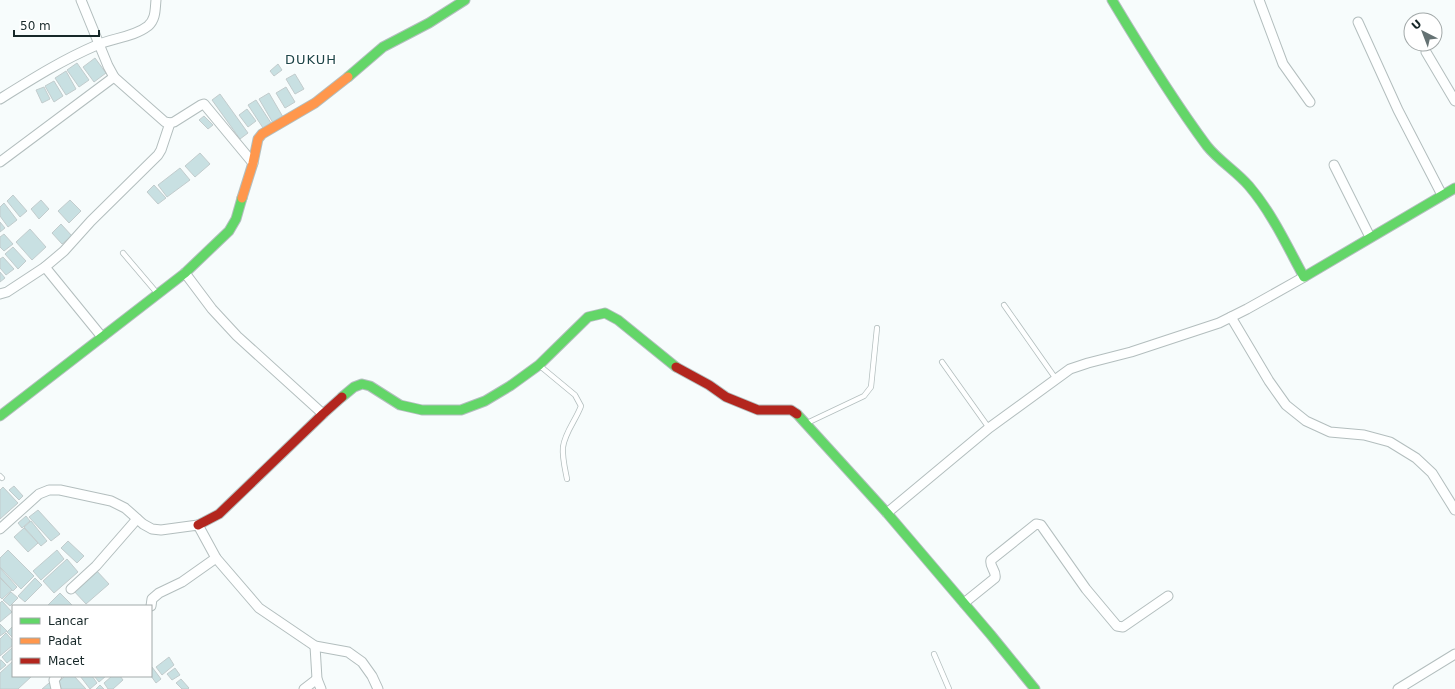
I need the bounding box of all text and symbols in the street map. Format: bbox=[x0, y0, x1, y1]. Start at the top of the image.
scale bar bbox=[14, 12, 99, 38]
north arrow bbox=[1403, 12, 1443, 52]
text: U bbox=[1409, 17, 1424, 33]
text: 50 m bbox=[20, 19, 51, 33]
district label: DUKUH bbox=[285, 52, 337, 67]
legend bbox=[12, 605, 152, 677]
text: Lancar bbox=[48, 614, 89, 628]
text: Padat bbox=[48, 634, 82, 648]
text: Macet bbox=[48, 654, 85, 668]

